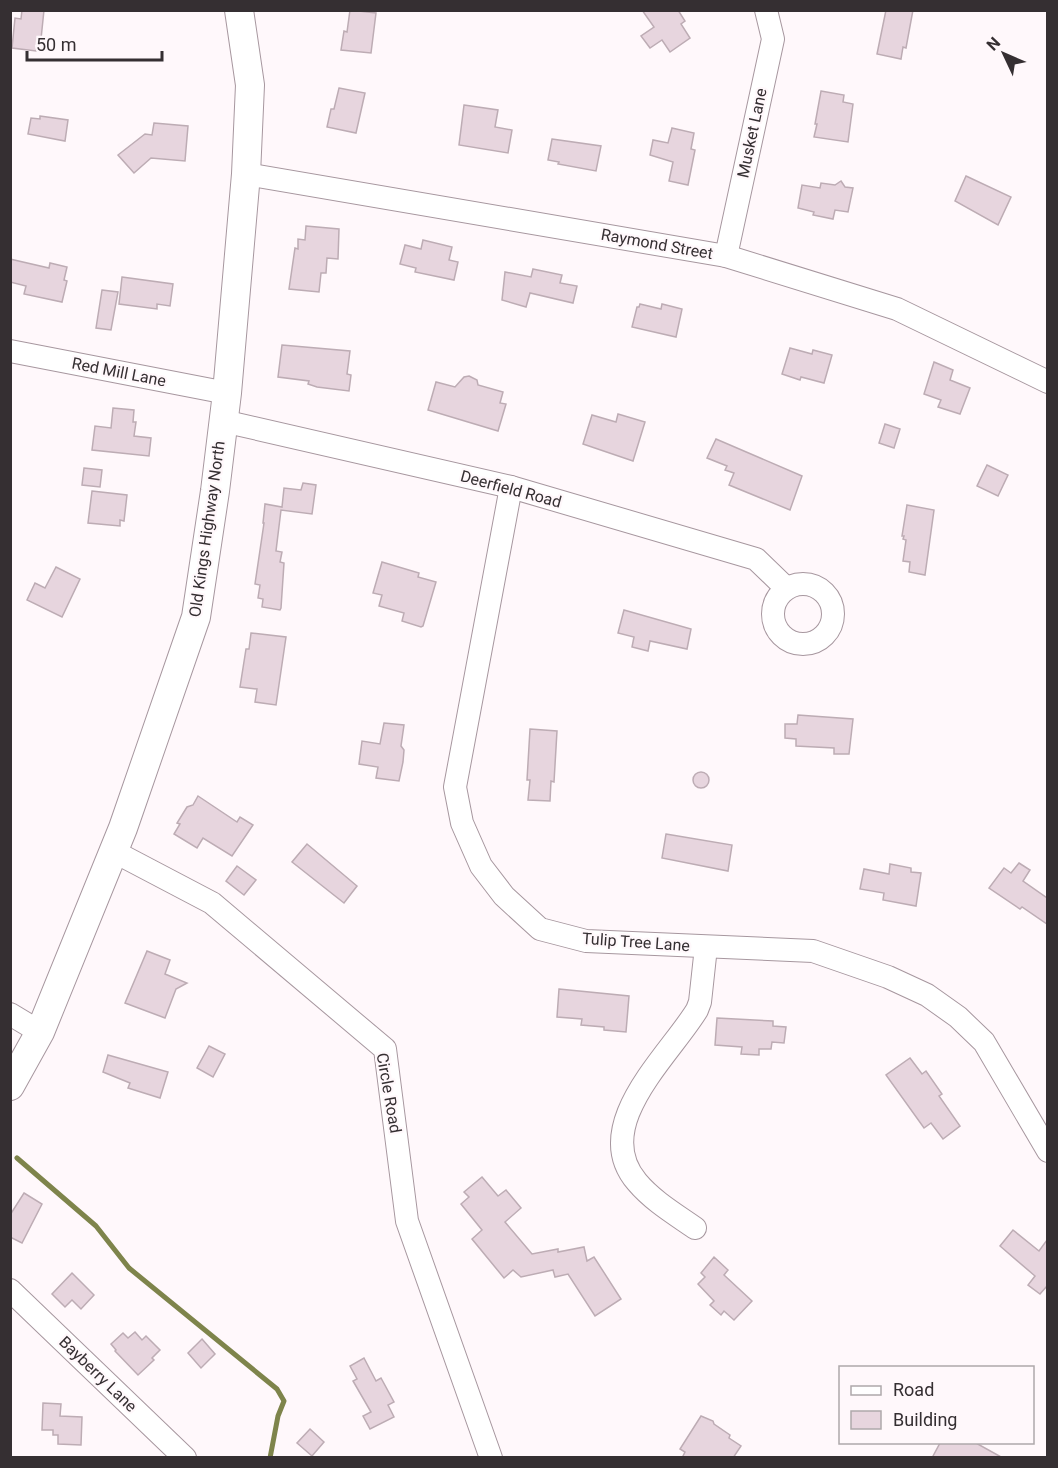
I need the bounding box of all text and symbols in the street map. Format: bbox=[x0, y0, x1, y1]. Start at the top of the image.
scale bar bbox=[27, 24, 162, 62]
north arrow bbox=[974, 24, 1034, 84]
text: N bbox=[983, 33, 1004, 55]
text: 50 m bbox=[36, 34, 76, 55]
street label: Musket Lane bbox=[733, 86, 771, 180]
street label: Raymond Street bbox=[600, 225, 714, 263]
street label: Red Mill Lane bbox=[70, 354, 168, 390]
street label: Old Kings Highway North bbox=[185, 440, 229, 618]
street label: Deerfield Road bbox=[458, 466, 564, 512]
street label: Tulip Tree Lane bbox=[582, 929, 690, 955]
street label: Circle Road bbox=[373, 1051, 405, 1135]
street label: Bayberry Lane bbox=[55, 1332, 141, 1416]
legend bbox=[839, 1366, 1034, 1444]
text: Road bbox=[893, 1379, 934, 1400]
text: Building bbox=[893, 1409, 957, 1430]

